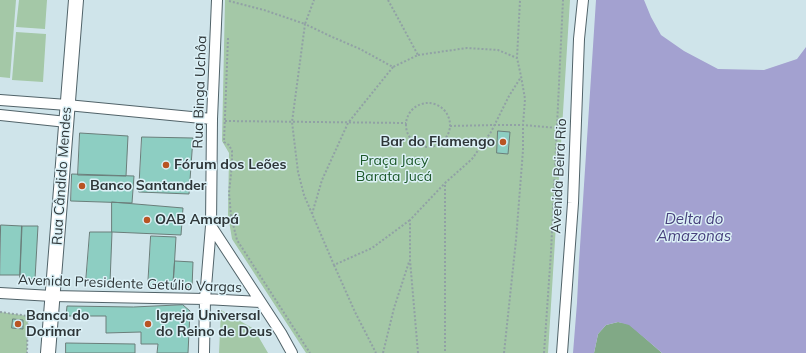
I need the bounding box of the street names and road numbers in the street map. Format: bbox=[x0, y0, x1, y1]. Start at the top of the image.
street label: Rua Binga Uchôa bbox=[190, 35, 210, 149]
street label: Rua Cândido Mendes bbox=[49, 106, 75, 246]
street label: Avenida Beira Rio bbox=[548, 118, 570, 234]
street label: Avenida Presidente Getúlio Vargas bbox=[18, 272, 242, 296]

